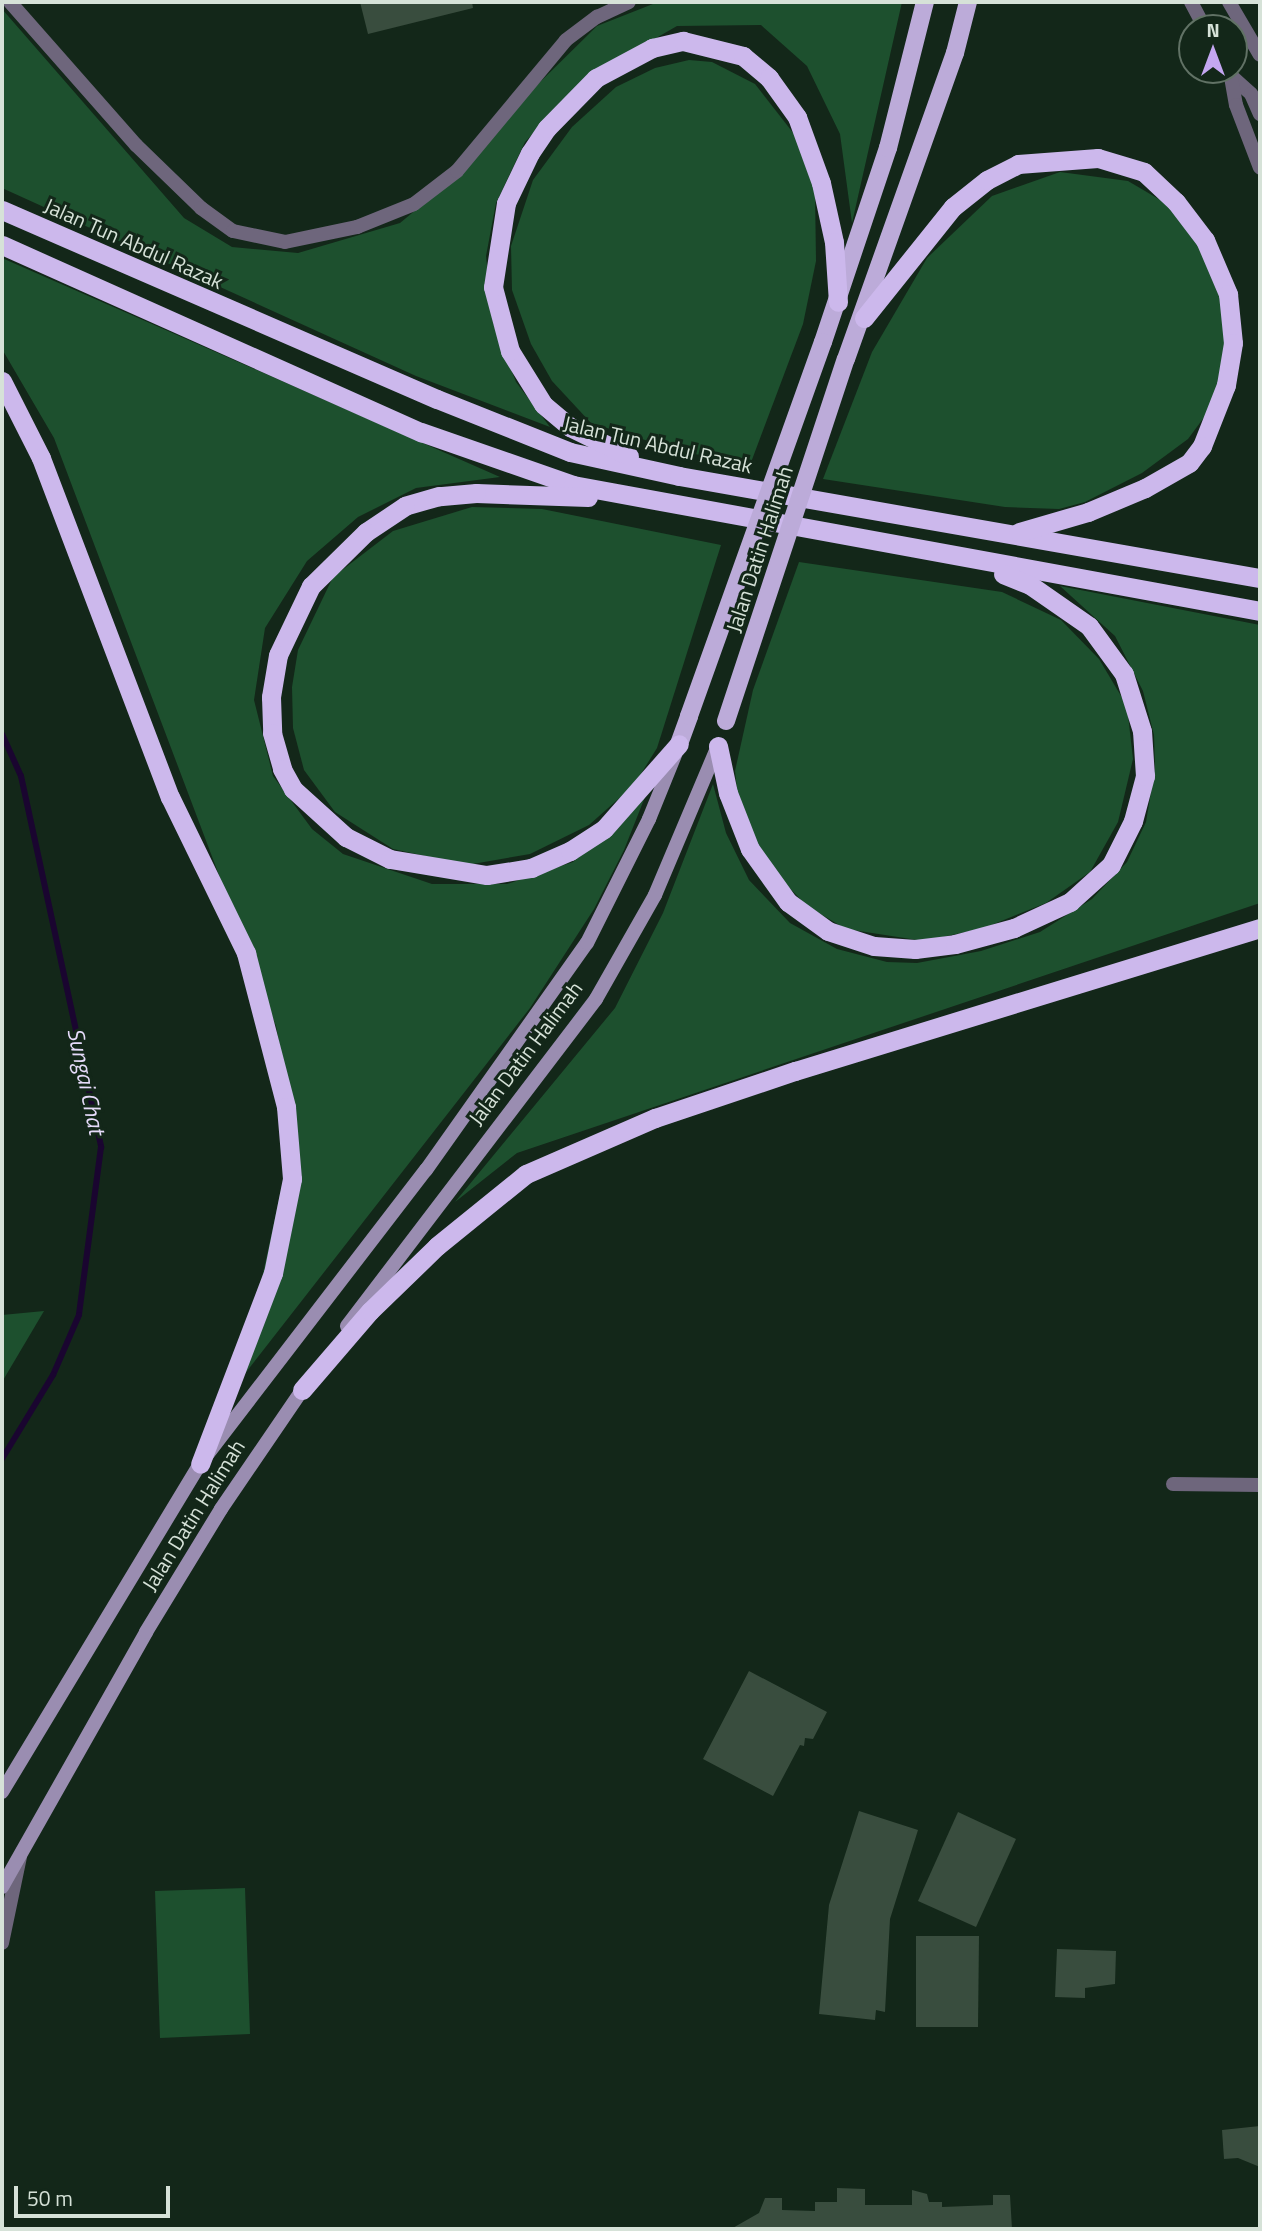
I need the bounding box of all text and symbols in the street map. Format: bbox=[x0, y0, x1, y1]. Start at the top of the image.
north arrow bbox=[1178, 14, 1248, 84]
text: N bbox=[1206, 15, 1220, 44]
street label: Jalan Tun Abdul Razak bbox=[41, 192, 227, 294]
street label: Jalan Tun Abdul Razak bbox=[561, 410, 755, 478]
street label: Jalan Datin Halimah bbox=[720, 463, 798, 635]
street label: Jalan Datin Halimah bbox=[463, 976, 587, 1130]
water label: Sungai Chat bbox=[61, 1025, 111, 1137]
street label: Jalan Datin Halimah bbox=[136, 1435, 250, 1595]
scale bar bbox=[18, 2172, 173, 2216]
text: 50 m bbox=[27, 2182, 73, 2214]

